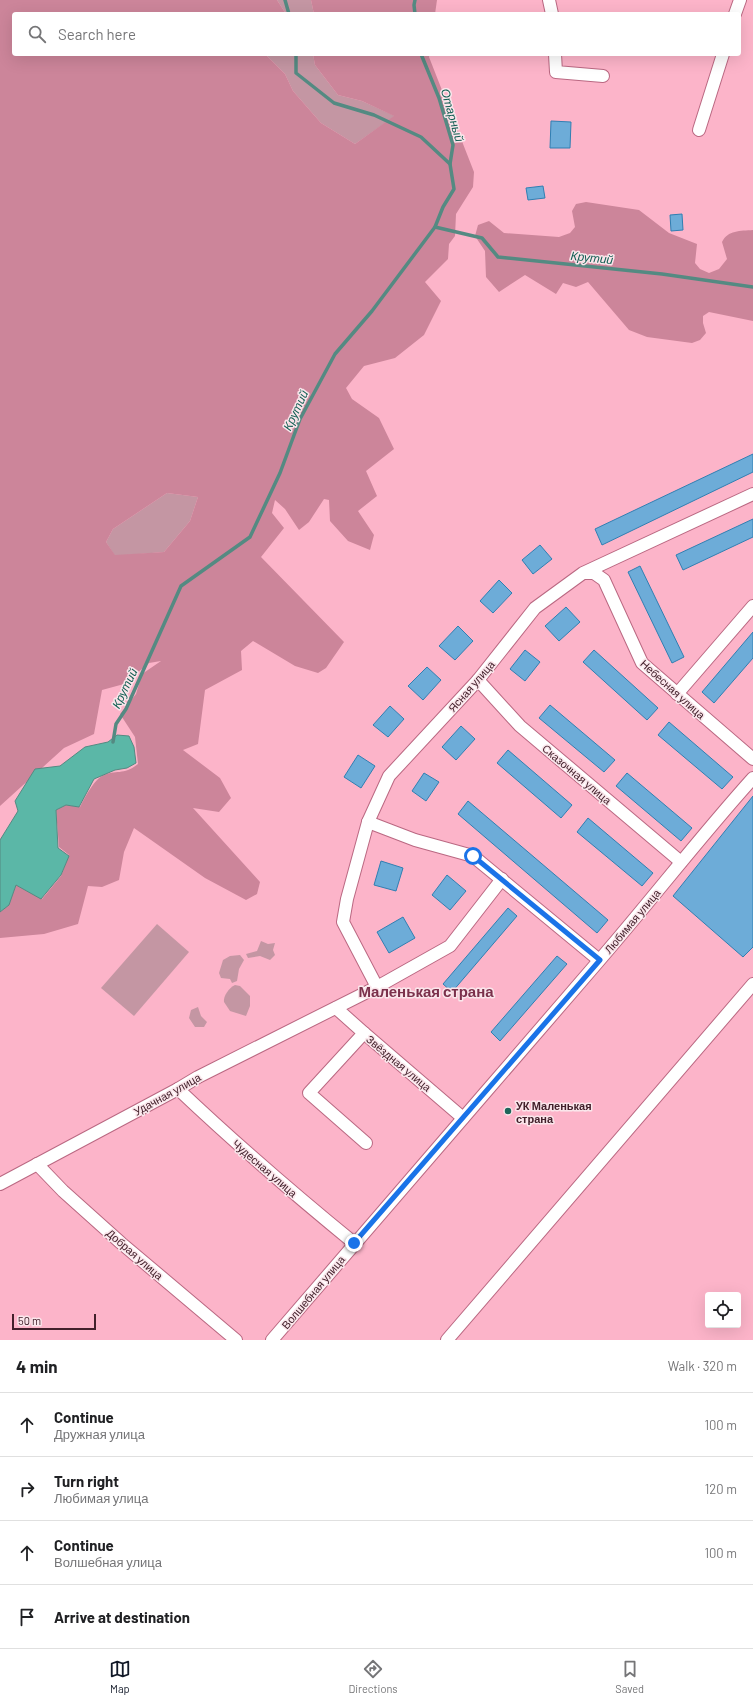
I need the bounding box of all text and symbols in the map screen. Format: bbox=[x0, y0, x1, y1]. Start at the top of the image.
search box bbox=[12, 12, 741, 56]
icon: search bbox=[26, 23, 48, 45]
text: Search here bbox=[58, 25, 136, 43]
water label: Отарный bbox=[438, 87, 467, 144]
water label: Крутий bbox=[570, 248, 614, 267]
water label: Крутий bbox=[280, 387, 311, 433]
street label: Ясная улица bbox=[445, 657, 497, 714]
street label: Небесная улица bbox=[638, 657, 709, 722]
water label: Крутий bbox=[108, 665, 141, 711]
street label: Сказочная улица bbox=[540, 741, 615, 807]
route start bbox=[464, 847, 482, 865]
street label: Любимая улица bbox=[601, 886, 663, 956]
district label: Маленькая страна bbox=[358, 982, 494, 1000]
street label: Звёздная улица bbox=[364, 1032, 435, 1094]
street label: Удачная улица bbox=[131, 1070, 204, 1118]
place label: УК Маленькая страна bbox=[516, 1099, 592, 1125]
marker: УК Маленькая страна bbox=[503, 1106, 513, 1116]
street label: Чудесная улица bbox=[230, 1136, 301, 1200]
street label: Добрая улица bbox=[104, 1226, 167, 1283]
route end bbox=[345, 1234, 363, 1252]
street label: Волшебная улица bbox=[279, 1252, 348, 1331]
map controls bbox=[705, 1292, 741, 1328]
button: locate bbox=[705, 1292, 741, 1328]
scale bar bbox=[12, 1312, 96, 1331]
text: 50 m bbox=[18, 1314, 41, 1327]
text: 4 min bbox=[16, 1356, 58, 1376]
text: Walk · 320 m bbox=[668, 1358, 737, 1374]
text: Continue bbox=[54, 1408, 114, 1426]
icon: ahead bbox=[16, 1414, 38, 1436]
text: 100 m bbox=[704, 1417, 737, 1433]
text: Дружная улица bbox=[54, 1426, 145, 1442]
text: Turn right bbox=[54, 1472, 119, 1490]
icon: right bbox=[16, 1478, 38, 1500]
text: 120 m bbox=[705, 1481, 737, 1497]
text: Любимая улица bbox=[54, 1490, 149, 1506]
text: Continue bbox=[54, 1536, 114, 1554]
icon: ahead bbox=[16, 1542, 38, 1564]
text: 100 m bbox=[704, 1545, 737, 1561]
text: Волшебная улица bbox=[54, 1554, 162, 1570]
icon: arrive bbox=[16, 1606, 38, 1628]
text: Arrive at destination bbox=[54, 1608, 190, 1626]
tab: Map bbox=[109, 1658, 131, 1695]
tab: Directions bbox=[348, 1658, 398, 1695]
tab: Saved bbox=[615, 1658, 644, 1695]

